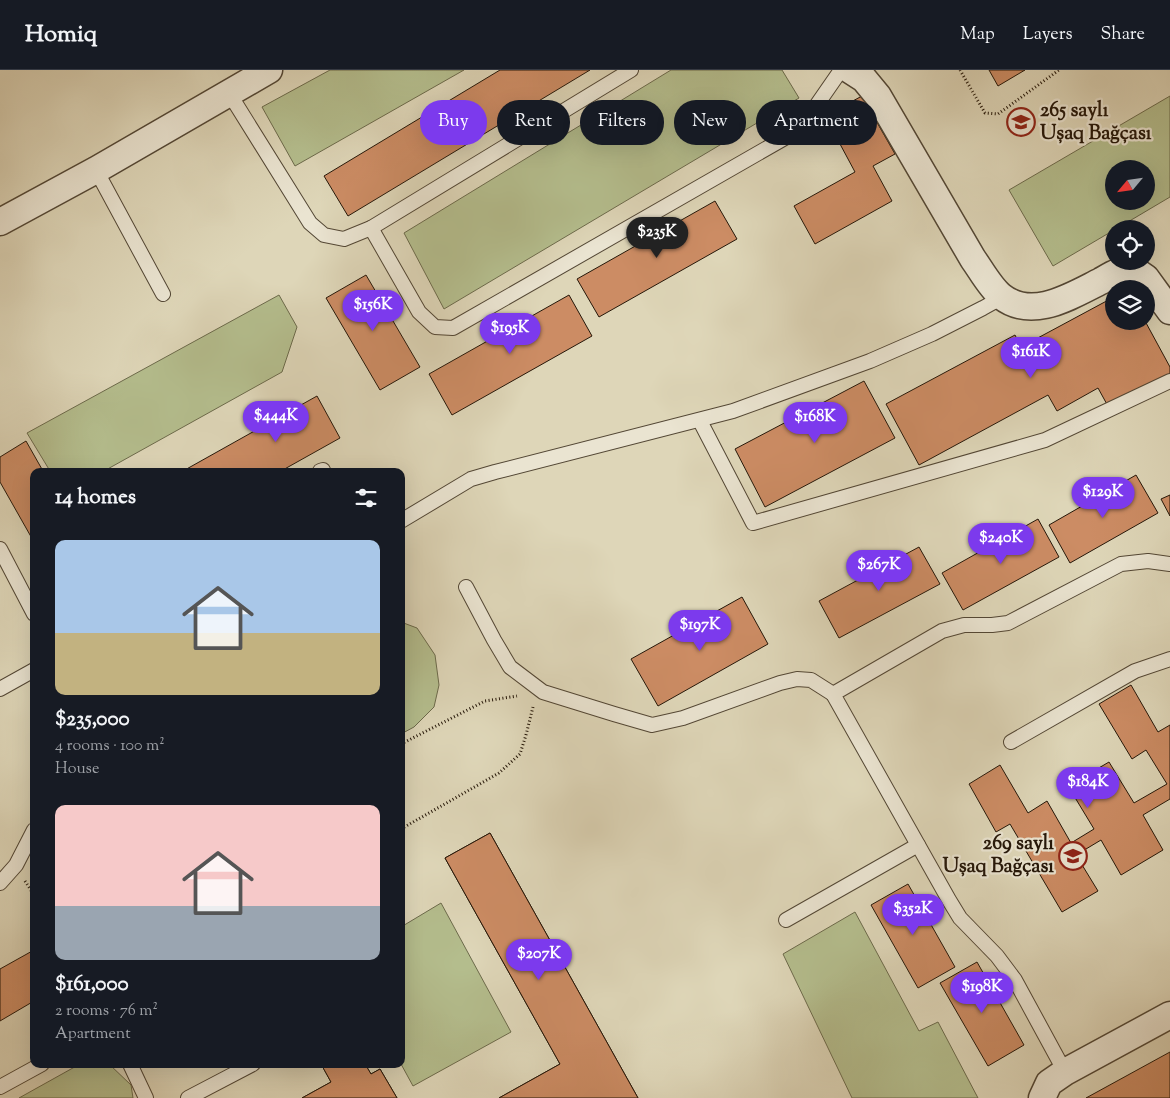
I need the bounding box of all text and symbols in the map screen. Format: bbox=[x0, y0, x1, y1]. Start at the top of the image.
text: Homiq bbox=[25, 18, 97, 52]
text: Map bbox=[960, 22, 995, 48]
text: Layers bbox=[1023, 22, 1073, 48]
text: Share bbox=[1101, 22, 1145, 48]
place label: 265 saylı Uşaq Bağçası bbox=[1040, 97, 1152, 149]
chip: Buy bbox=[420, 100, 487, 145]
chip: Rent bbox=[497, 100, 570, 145]
chip: Filters bbox=[580, 100, 664, 145]
chip: New bbox=[674, 100, 746, 145]
chip: Apartment bbox=[756, 100, 877, 145]
school or university icon: 265 saylı Uşaq Bağçası bbox=[1006, 107, 1036, 137]
north arrow bbox=[1105, 160, 1155, 210]
map controls bbox=[1105, 160, 1155, 330]
pin: $235K bbox=[622, 216, 692, 259]
button: locate bbox=[1105, 220, 1155, 270]
text: $235K bbox=[637, 221, 677, 244]
button: layers bbox=[1105, 280, 1155, 330]
pin: $156K bbox=[338, 290, 408, 332]
text: $156K bbox=[354, 294, 392, 317]
pin: $195K bbox=[475, 312, 545, 355]
text: $195K bbox=[491, 317, 529, 340]
pin: $161K bbox=[996, 336, 1066, 379]
text: $161K bbox=[1012, 341, 1050, 364]
pin: $444K bbox=[241, 400, 311, 443]
pin: $168K bbox=[780, 402, 850, 444]
text: $444K bbox=[254, 405, 298, 428]
text: $168K bbox=[794, 406, 836, 429]
pin: $129K bbox=[1068, 476, 1138, 519]
text: $129K bbox=[1083, 481, 1123, 504]
text: 14 homes bbox=[55, 483, 136, 513]
icon: filters bbox=[352, 484, 380, 512]
pin: $240K bbox=[966, 522, 1036, 565]
text: $240K bbox=[979, 527, 1023, 550]
pin: $267K bbox=[844, 550, 914, 592]
text: $267K bbox=[857, 554, 901, 577]
icon: home bbox=[173, 573, 263, 663]
pin: $197K bbox=[665, 610, 735, 652]
text: $197K bbox=[679, 614, 721, 637]
text: $235,000 bbox=[55, 705, 130, 735]
text: 4 rooms · 100 m² bbox=[55, 735, 165, 758]
text: House bbox=[55, 758, 99, 781]
pin: $184K bbox=[1053, 766, 1123, 809]
text: $184K bbox=[1067, 771, 1109, 794]
place label: 269 saylı Uşaq Bağçası bbox=[942, 830, 1054, 882]
icon: home bbox=[173, 838, 263, 928]
school or university icon: 269 saylı Uşaq Bağçası bbox=[1058, 841, 1088, 871]
pin: $352K bbox=[878, 894, 948, 936]
text: $352K bbox=[893, 898, 933, 921]
pin: $207K bbox=[504, 938, 574, 981]
text: $207K bbox=[517, 943, 561, 966]
text: $161,000 bbox=[55, 970, 129, 1000]
pin: $198K bbox=[947, 972, 1017, 1014]
text: $198K bbox=[961, 976, 1003, 999]
text: 2 rooms · 76 m² bbox=[55, 1000, 158, 1023]
text: Apartment bbox=[55, 1023, 131, 1046]

